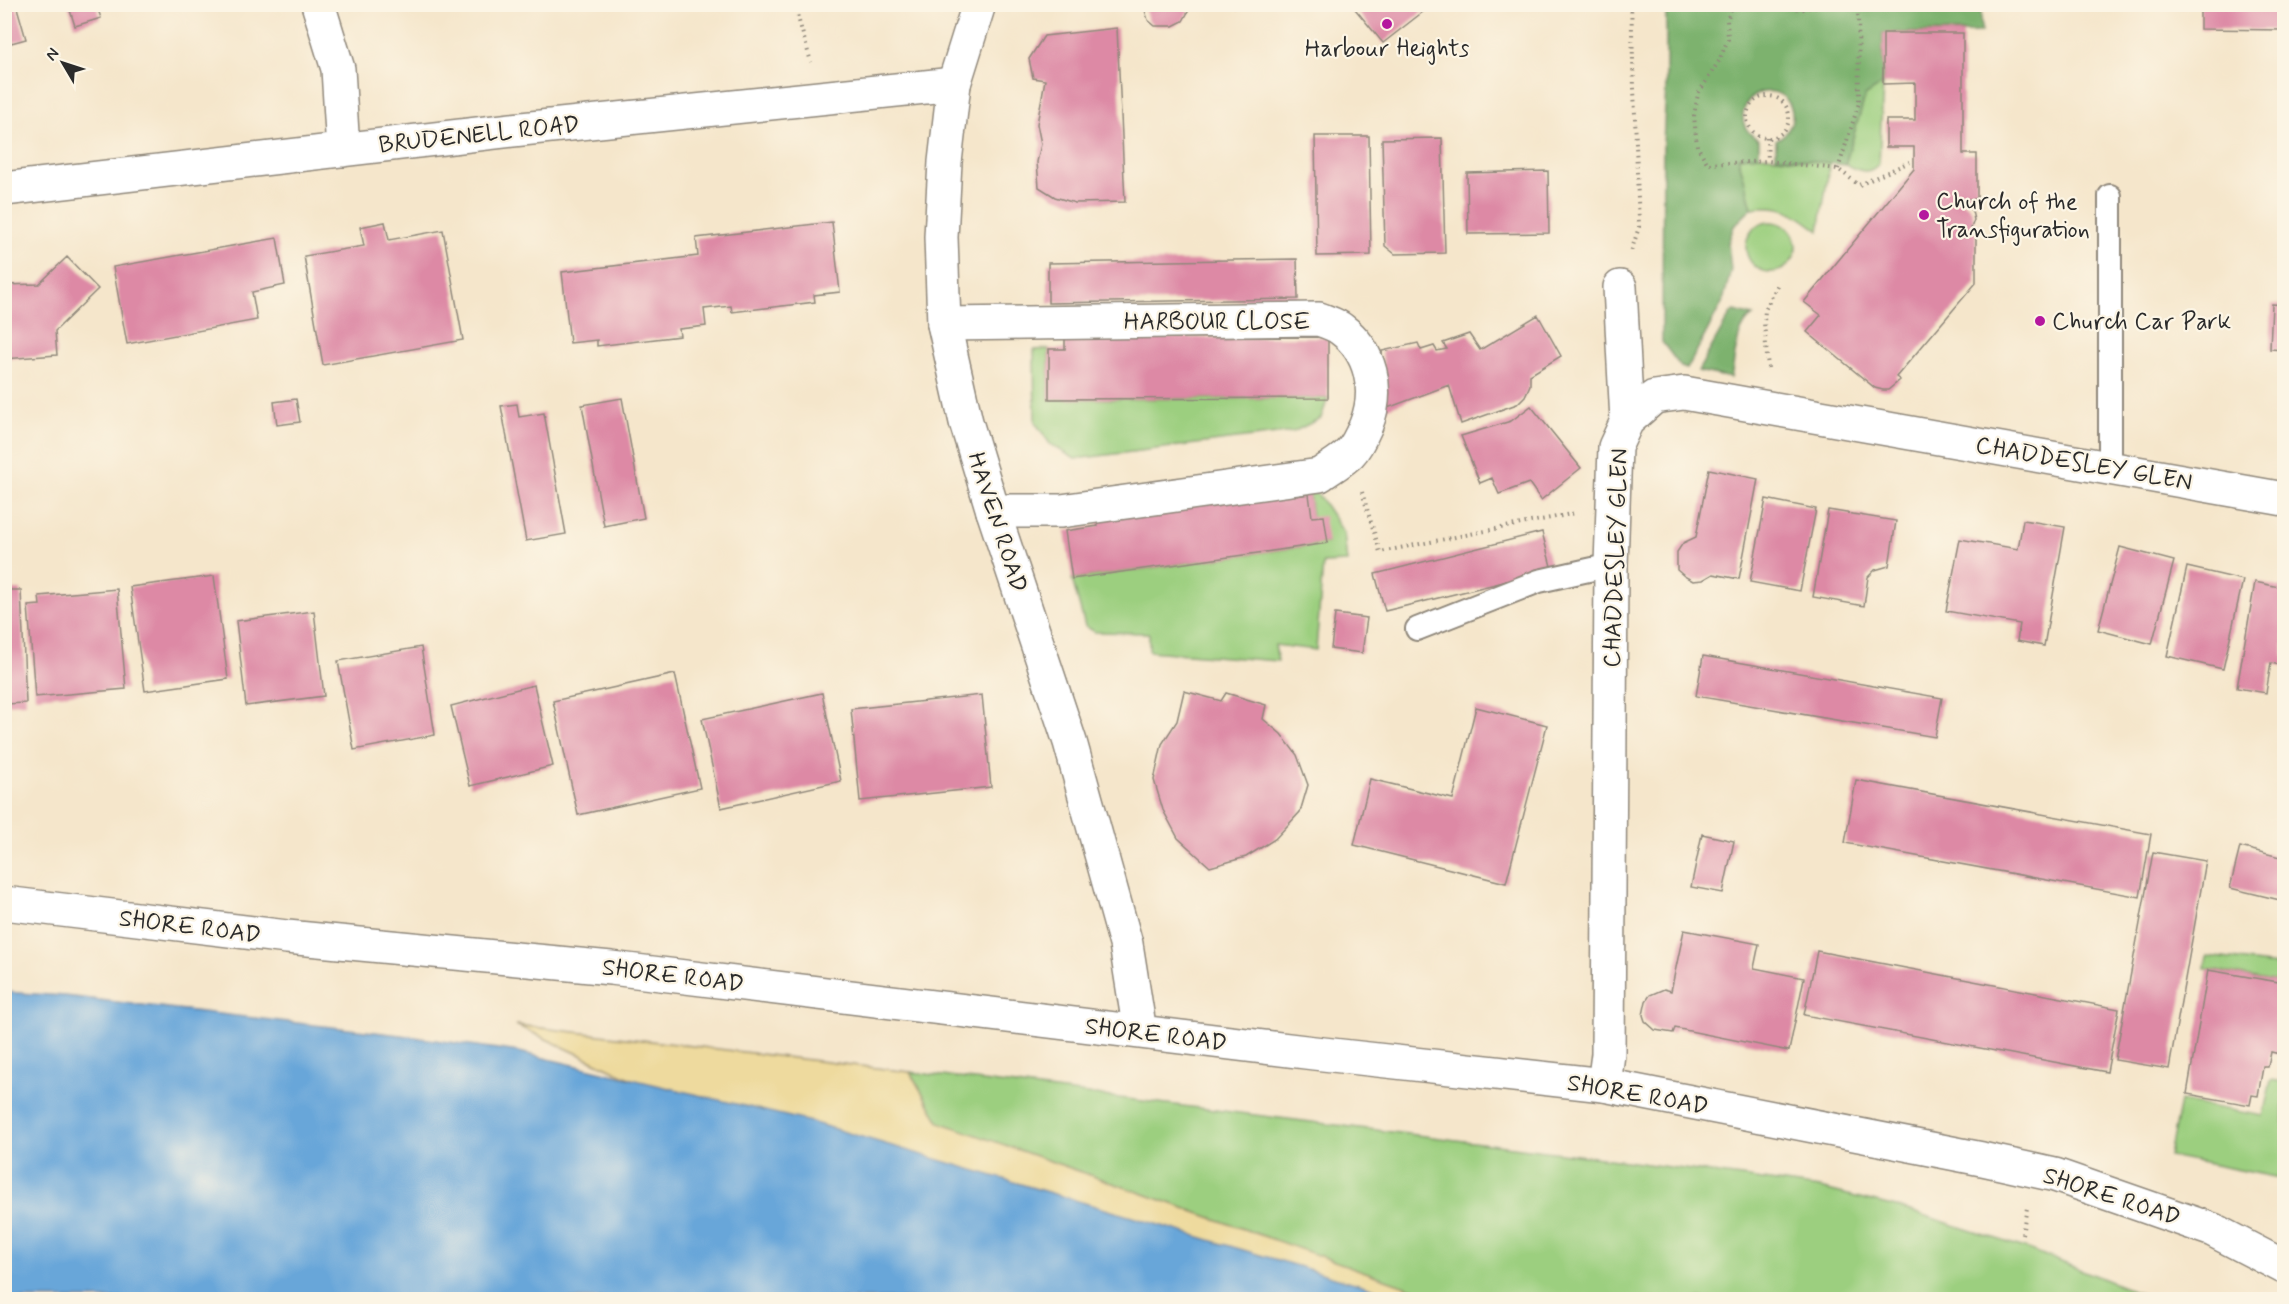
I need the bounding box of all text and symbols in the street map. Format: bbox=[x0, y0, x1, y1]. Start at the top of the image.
marker: Harbour Heights bbox=[1380, 17, 1394, 31]
north arrow bbox=[33, 33, 93, 93]
place label: Harbour Heights bbox=[1305, 34, 1470, 65]
text: N bbox=[41, 44, 64, 65]
street label: BRUDENELL ROAD bbox=[377, 110, 581, 161]
place label: Church of the Transfiguration bbox=[1936, 187, 2090, 246]
marker: Church of the Transfiguration bbox=[1917, 208, 1931, 222]
street label: HARBOUR CLOSE bbox=[1124, 307, 1310, 338]
place label: Church Car Park bbox=[2052, 307, 2231, 338]
marker: Church Car Park bbox=[2033, 314, 2047, 328]
street label: CHADDESLEY GLEN bbox=[1973, 430, 2195, 499]
street label: HAVEN ROAD bbox=[959, 448, 1034, 597]
street label: CHADDESLEY GLEN bbox=[1597, 448, 1636, 668]
street label: SHORE ROAD bbox=[117, 903, 263, 952]
street label: SHORE ROAD bbox=[600, 952, 746, 1001]
street label: SHORE ROAD bbox=[1083, 1011, 1229, 1060]
street label: SHORE ROAD bbox=[1565, 1068, 1711, 1123]
street label: SHORE ROAD bbox=[2039, 1161, 2184, 1234]

